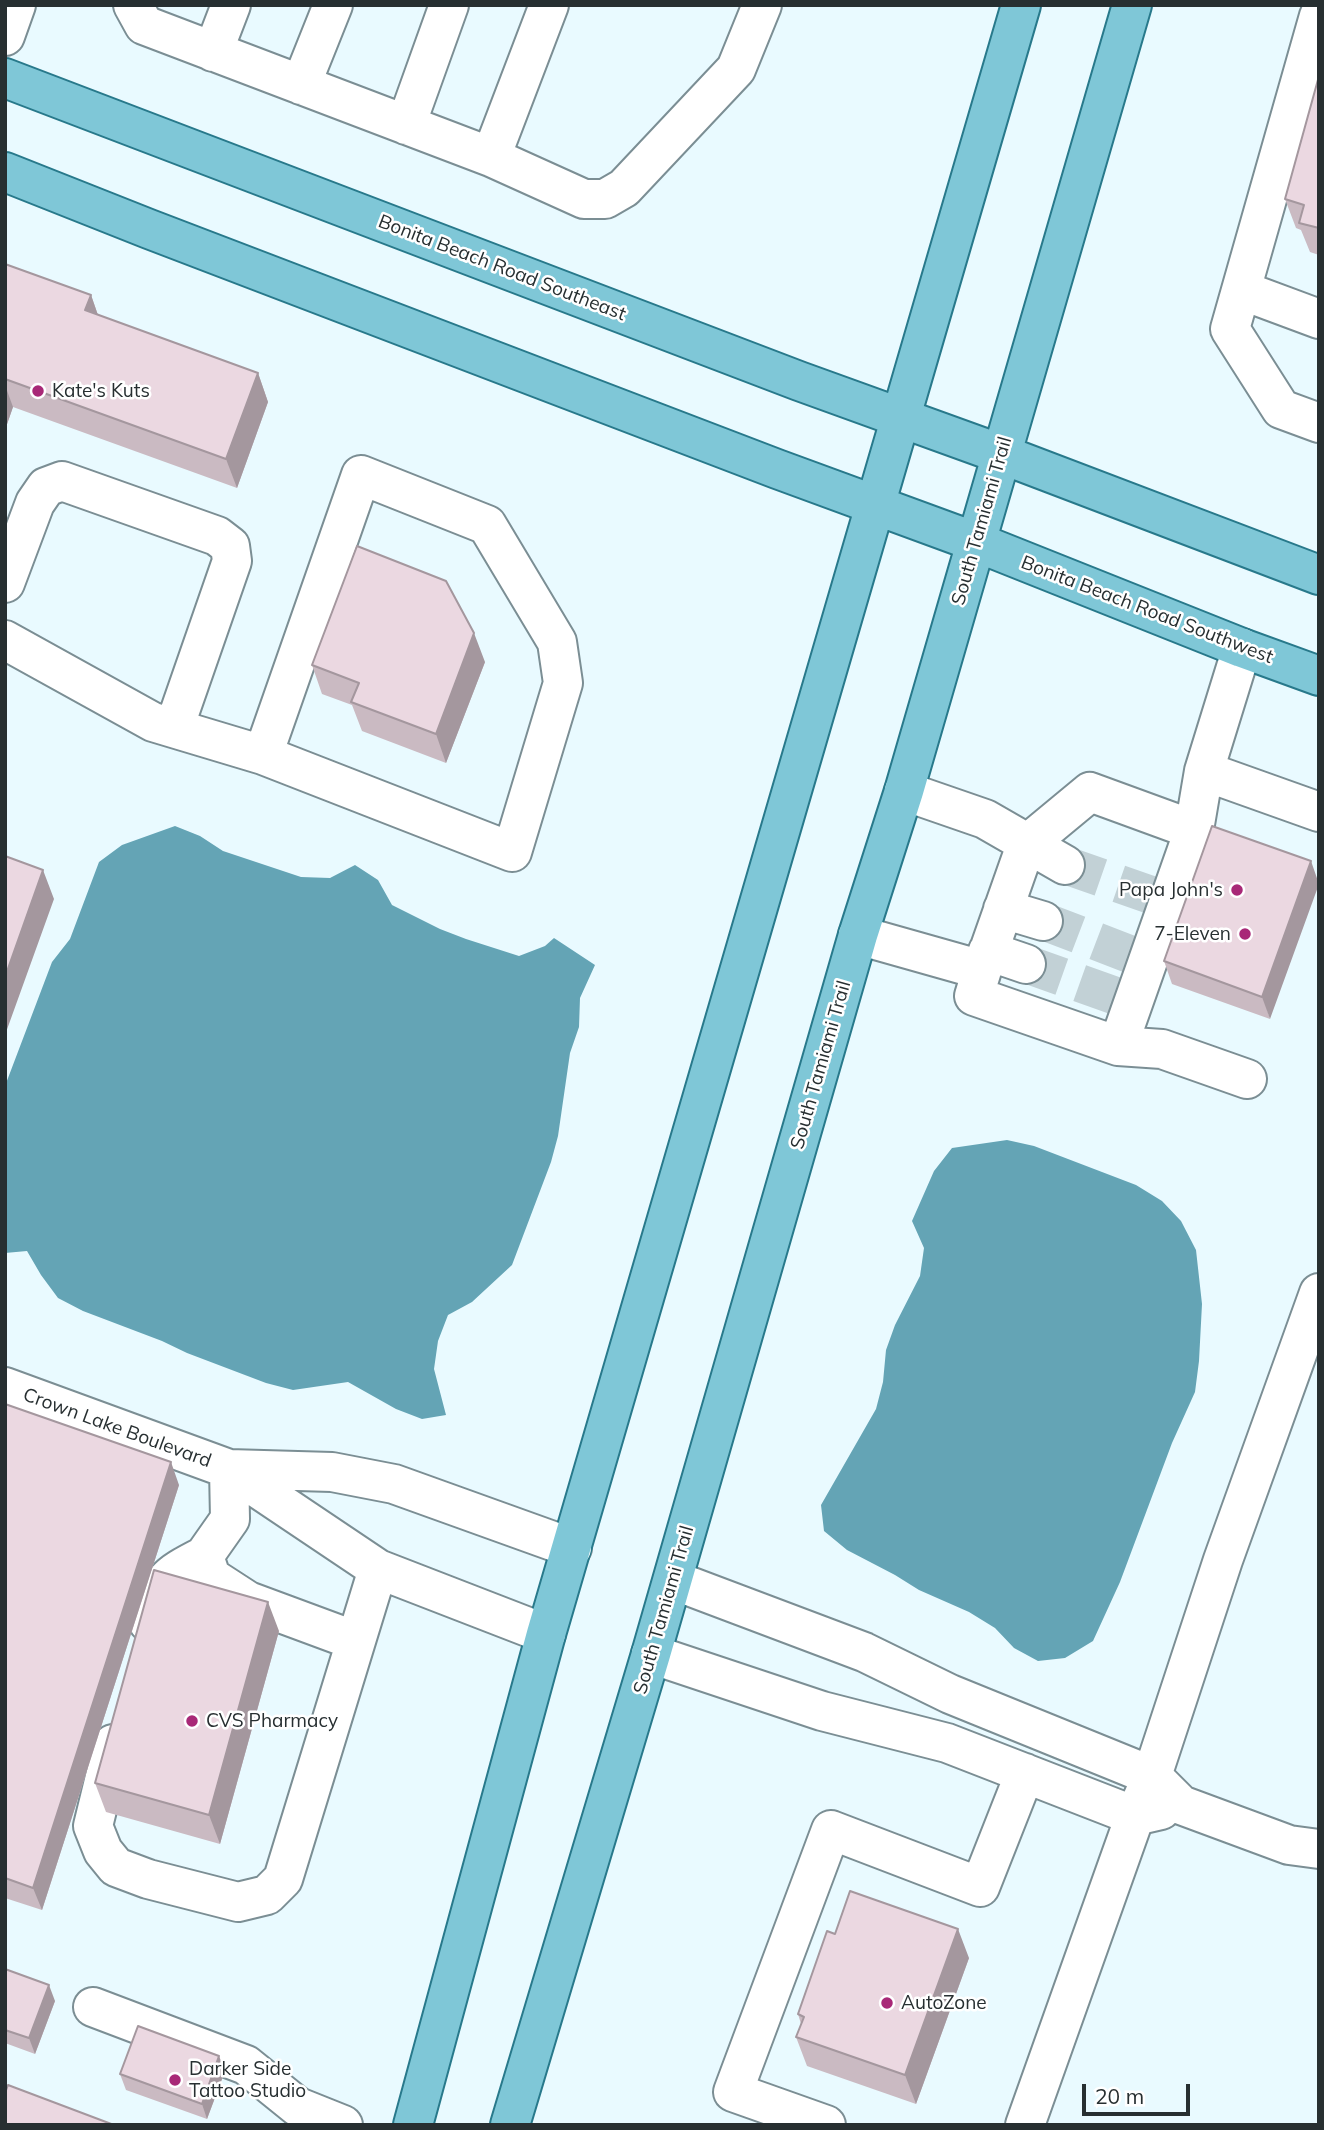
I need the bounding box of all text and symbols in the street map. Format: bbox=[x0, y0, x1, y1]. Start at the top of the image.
street label: Bonita Beach Road Southeast bbox=[375, 210, 629, 326]
place label: Kate's Kuts bbox=[52, 380, 150, 402]
marker: Kate's Kuts bbox=[30, 383, 46, 399]
street label: South Tamiami Trail bbox=[947, 434, 1017, 608]
street label: Bonita Beach Road Southwest bbox=[1018, 551, 1276, 669]
place label: Papa John's bbox=[1119, 879, 1223, 901]
marker: Papa John's bbox=[1229, 882, 1245, 898]
place label: 7-Eleven bbox=[1154, 923, 1231, 945]
marker: 7-Eleven bbox=[1237, 926, 1253, 942]
street label: South Tamiami Trail bbox=[786, 978, 856, 1152]
street label: Crown Lake Boulevard bbox=[20, 1383, 214, 1473]
street label: South Tamiami Trail bbox=[629, 1523, 699, 1697]
place label: CVS Pharmacy bbox=[206, 1710, 338, 1732]
marker: CVS Pharmacy bbox=[184, 1713, 200, 1729]
place label: AutoZone bbox=[901, 1992, 987, 2014]
marker: AutoZone bbox=[879, 1995, 895, 2011]
place label: Darker Side Tattoo Studio bbox=[189, 2058, 306, 2102]
scale bar bbox=[1086, 2070, 1194, 2114]
marker: Darker Side Tattoo Studio bbox=[167, 2072, 183, 2088]
text: 20 m bbox=[1095, 2083, 1144, 2109]

